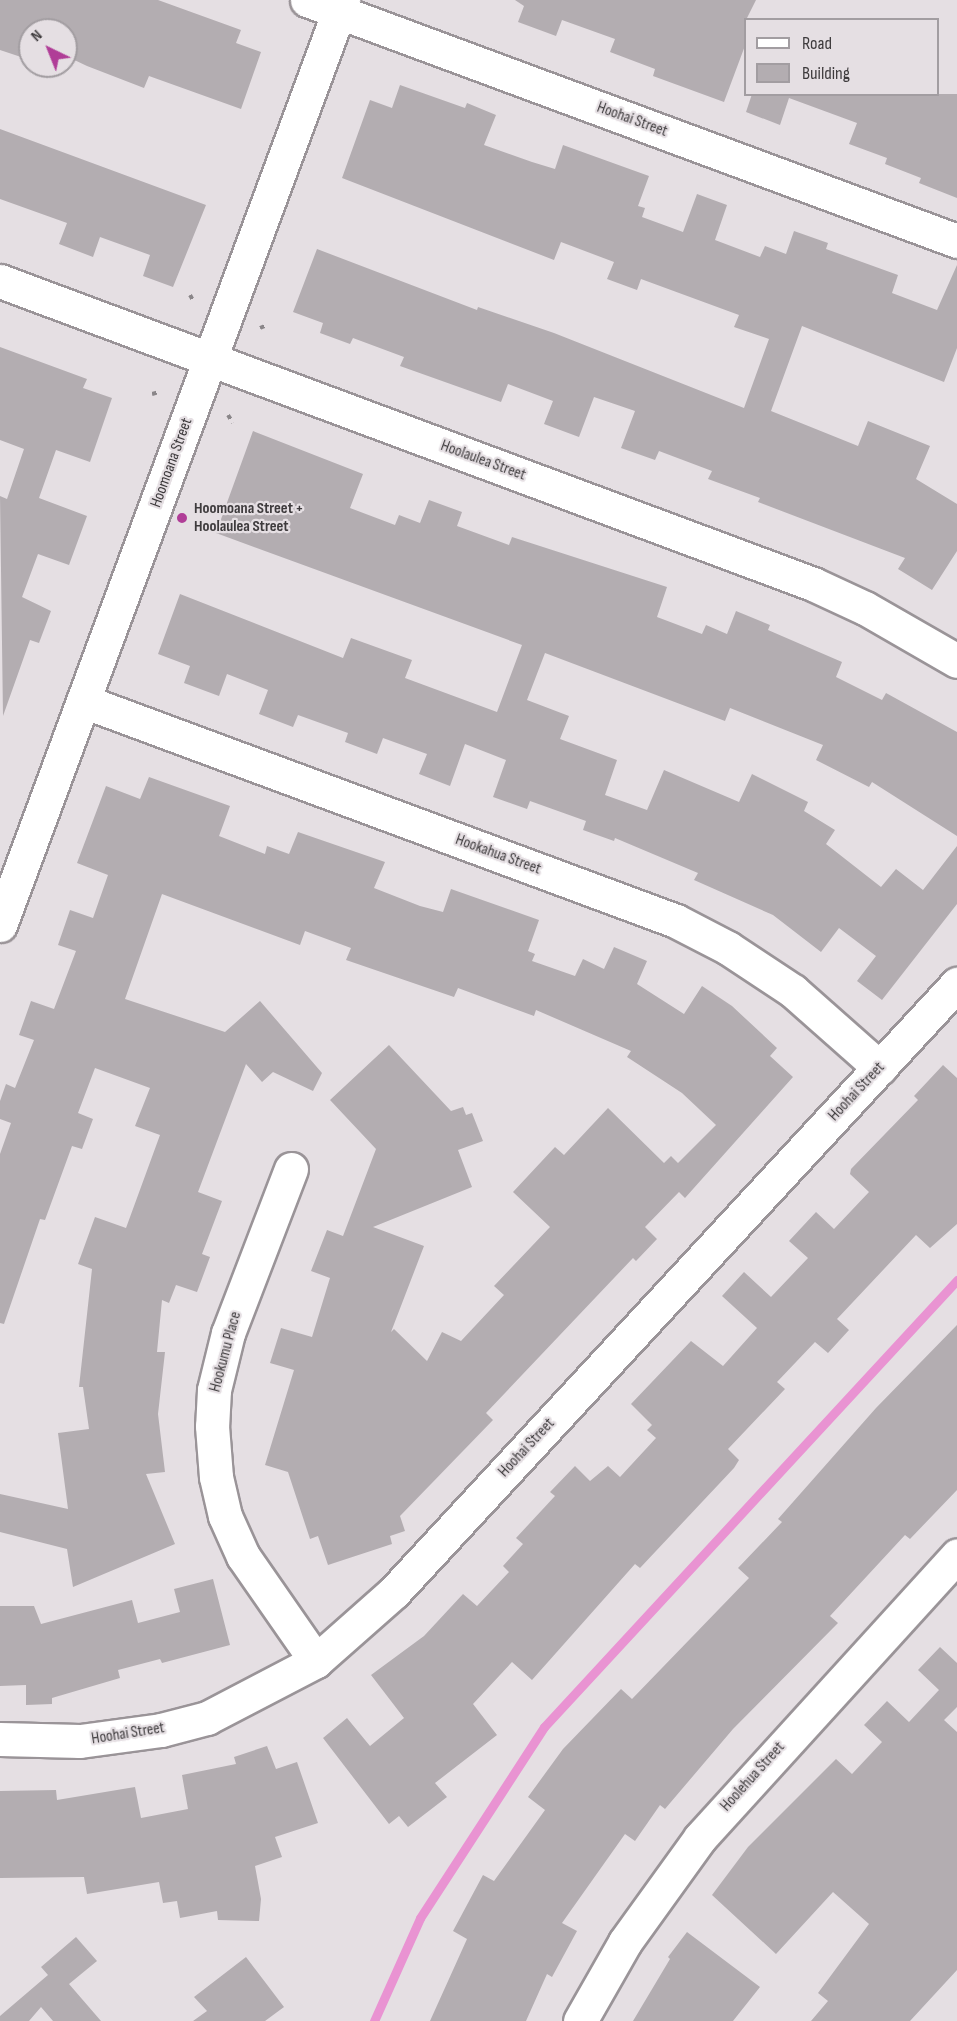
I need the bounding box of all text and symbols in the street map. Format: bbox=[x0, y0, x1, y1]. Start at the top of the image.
north arrow bbox=[18, 18, 78, 78]
legend bbox=[744, 18, 939, 96]
text: N bbox=[27, 26, 46, 46]
text: Road bbox=[802, 33, 832, 54]
text: Building bbox=[802, 63, 850, 84]
street label: Hoohai Street bbox=[594, 98, 670, 142]
street label: Hoomoana Street bbox=[147, 416, 197, 510]
street label: Hoolaulea Street bbox=[438, 437, 528, 485]
place label: Hoomoana Street + Hoolaulea Street bbox=[194, 499, 303, 537]
marker: Hoomoana Street + Hoolaulea Street bbox=[175, 511, 189, 525]
street label: Hookahua Street bbox=[453, 831, 543, 879]
street label: Hoohai Street bbox=[825, 1059, 889, 1125]
street label: Hookumu Place bbox=[206, 1310, 246, 1394]
street label: Hoohai Street bbox=[495, 1415, 559, 1481]
street label: Hoohai Street bbox=[90, 1719, 166, 1749]
street label: Hoolehua Street bbox=[717, 1738, 789, 1816]

